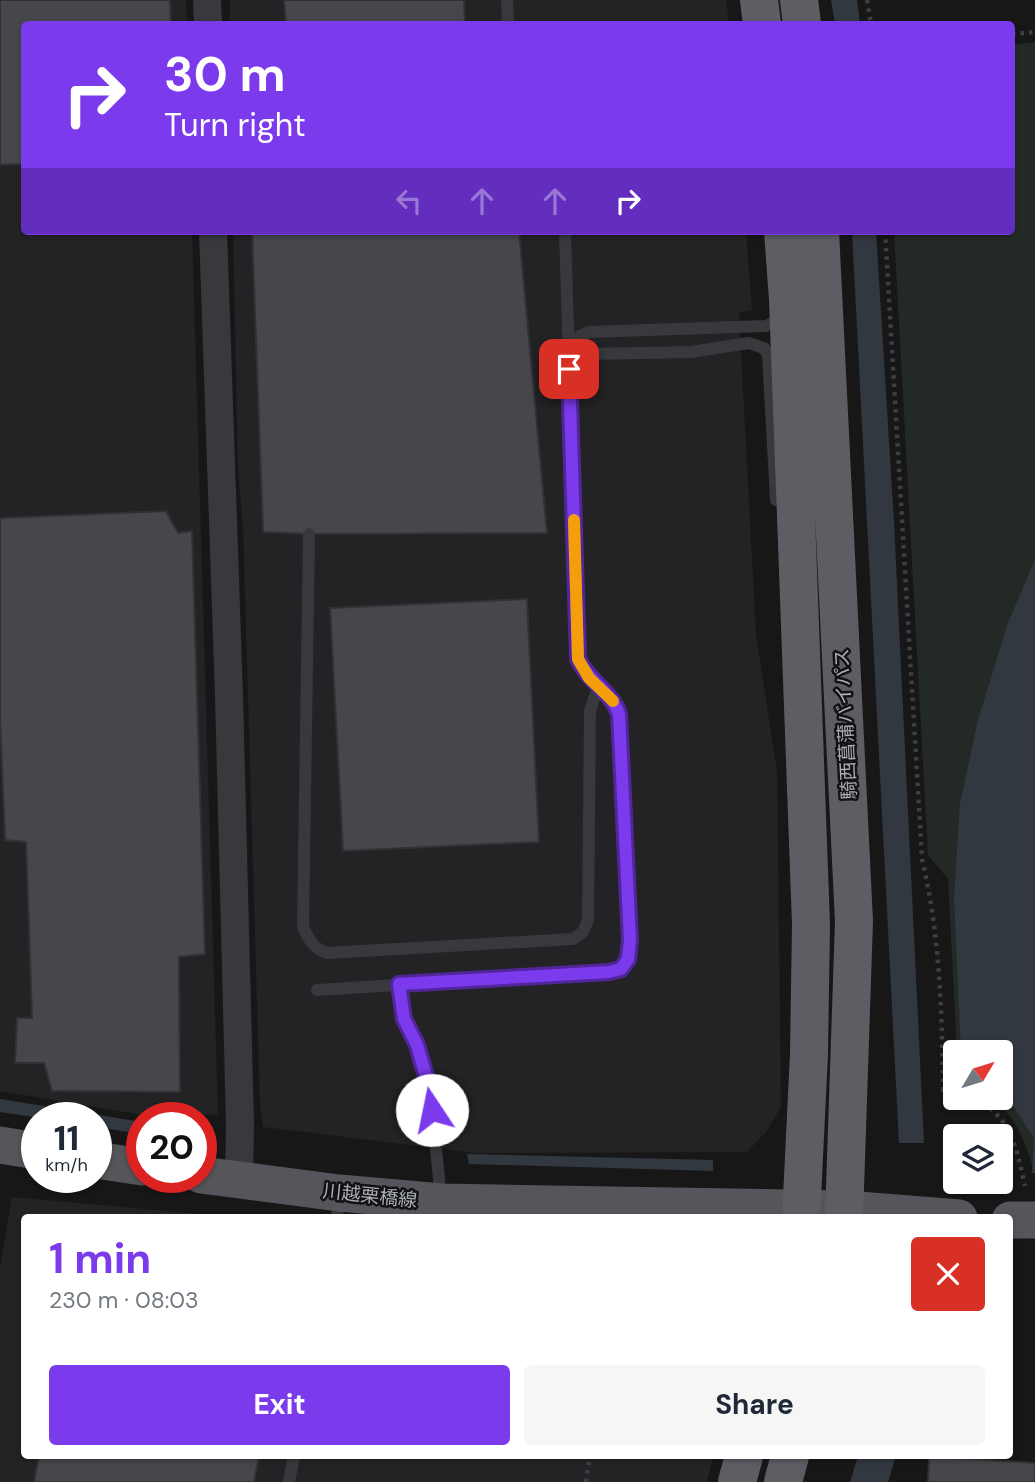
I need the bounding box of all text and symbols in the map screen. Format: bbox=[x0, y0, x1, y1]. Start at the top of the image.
text: 30 m bbox=[164, 42, 286, 106]
icon: right bbox=[49, 49, 140, 140]
text: Turn right bbox=[164, 104, 306, 146]
icon: left bbox=[390, 182, 428, 220]
icon: ahead bbox=[463, 182, 501, 220]
icon: ahead bbox=[536, 182, 574, 220]
icon: right bbox=[609, 182, 647, 220]
pin bbox=[539, 339, 599, 399]
icon: arrive bbox=[550, 350, 588, 388]
street label: 騎西菖蒲バイパス bbox=[829, 648, 862, 800]
north arrow bbox=[943, 1040, 1013, 1110]
map controls bbox=[943, 1040, 1013, 1194]
position arrow bbox=[395, 1073, 469, 1147]
speed limit sign: 20 bbox=[126, 1102, 217, 1193]
text: 11 bbox=[54, 1115, 79, 1161]
button: layers bbox=[943, 1124, 1013, 1194]
text: km/h bbox=[45, 1153, 88, 1177]
street label: 川越栗橋線 bbox=[321, 1178, 419, 1213]
text: 1 min bbox=[49, 1231, 151, 1286]
button: close bbox=[911, 1237, 985, 1311]
text: 230 m · 08:03 bbox=[49, 1285, 199, 1315]
button: Exit bbox=[49, 1365, 510, 1445]
button: Share bbox=[524, 1365, 985, 1445]

